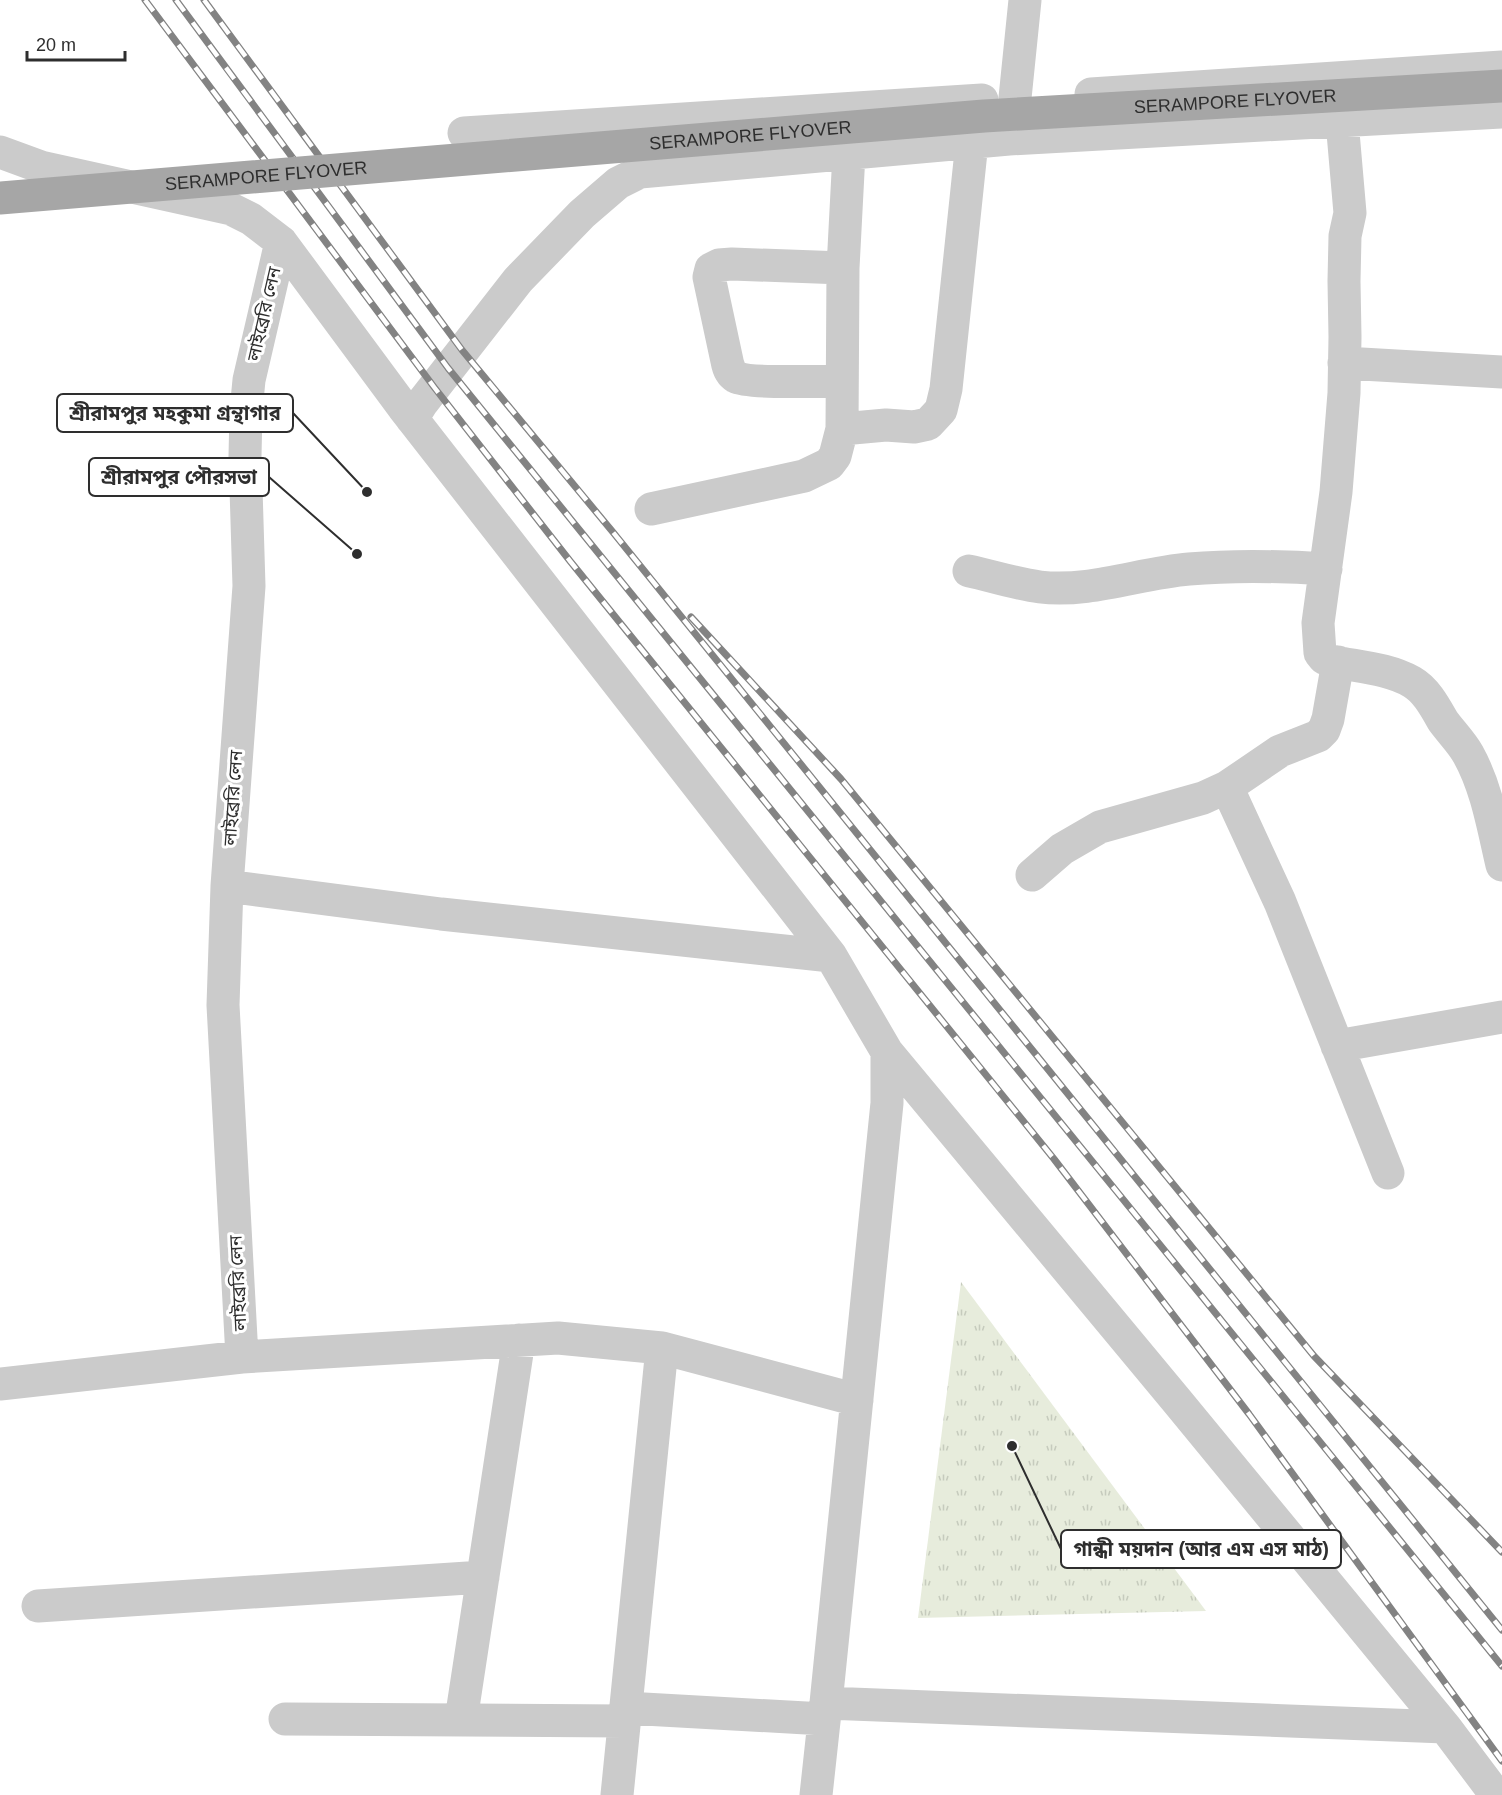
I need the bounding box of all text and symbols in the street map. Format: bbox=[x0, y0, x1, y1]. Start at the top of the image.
scale bar bbox=[27, 24, 124, 62]
text: 20 m bbox=[36, 35, 76, 55]
street label: SERAMPORE FLYOVER bbox=[1133, 86, 1337, 117]
street label: SERAMPORE FLYOVER bbox=[648, 117, 852, 154]
street label: SERAMPORE FLYOVER bbox=[164, 157, 368, 194]
street label: লাইব্রেরি লেন bbox=[243, 264, 285, 364]
callout: শ্রীরামপুর মহকুমা গ্ৰন্থাগার bbox=[57, 394, 293, 432]
text: শ্রীরামপুর মহকুমা গ্ৰন্থাগার bbox=[68, 401, 282, 425]
callout: শ্রীরামপুর পৌরসভা bbox=[89, 458, 269, 496]
text: শ্রীরামপুর পৌরসভা bbox=[100, 465, 257, 489]
street label: লাইব্রেরি লেন bbox=[220, 748, 246, 847]
street label: লাইব্রেরি লেন bbox=[225, 1234, 251, 1332]
callout: গান্ধী ময়দান (আর এম এস মাঠ) bbox=[1061, 1530, 1341, 1568]
text: গান্ধী ময়দান (আর এম এস মাঠ) bbox=[1073, 1537, 1329, 1560]

